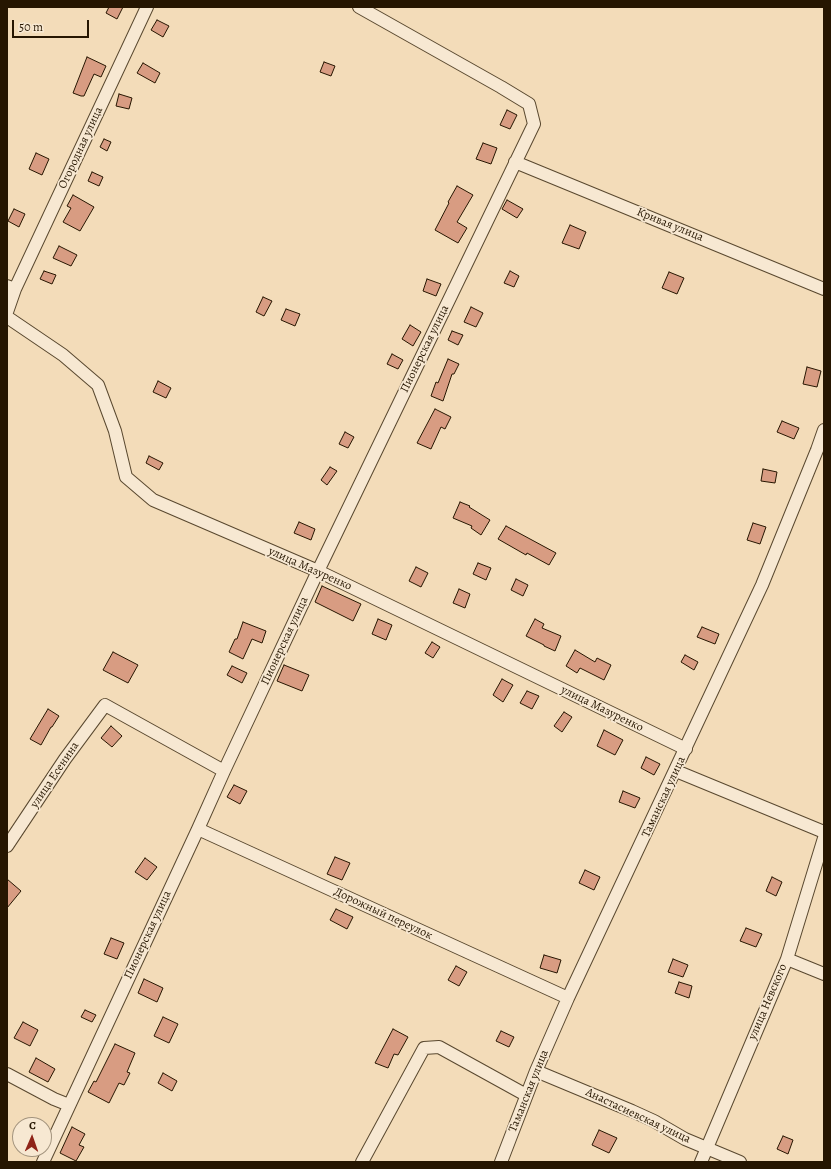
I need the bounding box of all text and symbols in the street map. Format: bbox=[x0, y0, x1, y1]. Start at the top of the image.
scale bar bbox=[14, 12, 91, 38]
text: 50 m bbox=[19, 19, 43, 35]
street label: Огородная улица bbox=[56, 105, 106, 191]
street label: Кривая улица bbox=[634, 205, 706, 245]
street label: Пионерская улица bbox=[398, 303, 452, 395]
street label: улица Мазуренко bbox=[266, 544, 354, 594]
street label: Пионерская улица bbox=[258, 595, 312, 687]
street label: улица Мазуренко bbox=[558, 683, 646, 735]
street label: улица Есенина bbox=[28, 739, 82, 811]
street label: Таманская улица bbox=[639, 754, 689, 840]
street label: Дорожный переулок bbox=[331, 885, 435, 943]
street label: Пионерская улица bbox=[121, 889, 175, 981]
street label: улица Невского bbox=[745, 962, 791, 1042]
street label: Таманская улица bbox=[506, 1048, 552, 1134]
street label: Анастасиевская улица bbox=[583, 1085, 693, 1147]
north arrow bbox=[12, 1117, 52, 1157]
text: С bbox=[29, 1118, 36, 1133]

